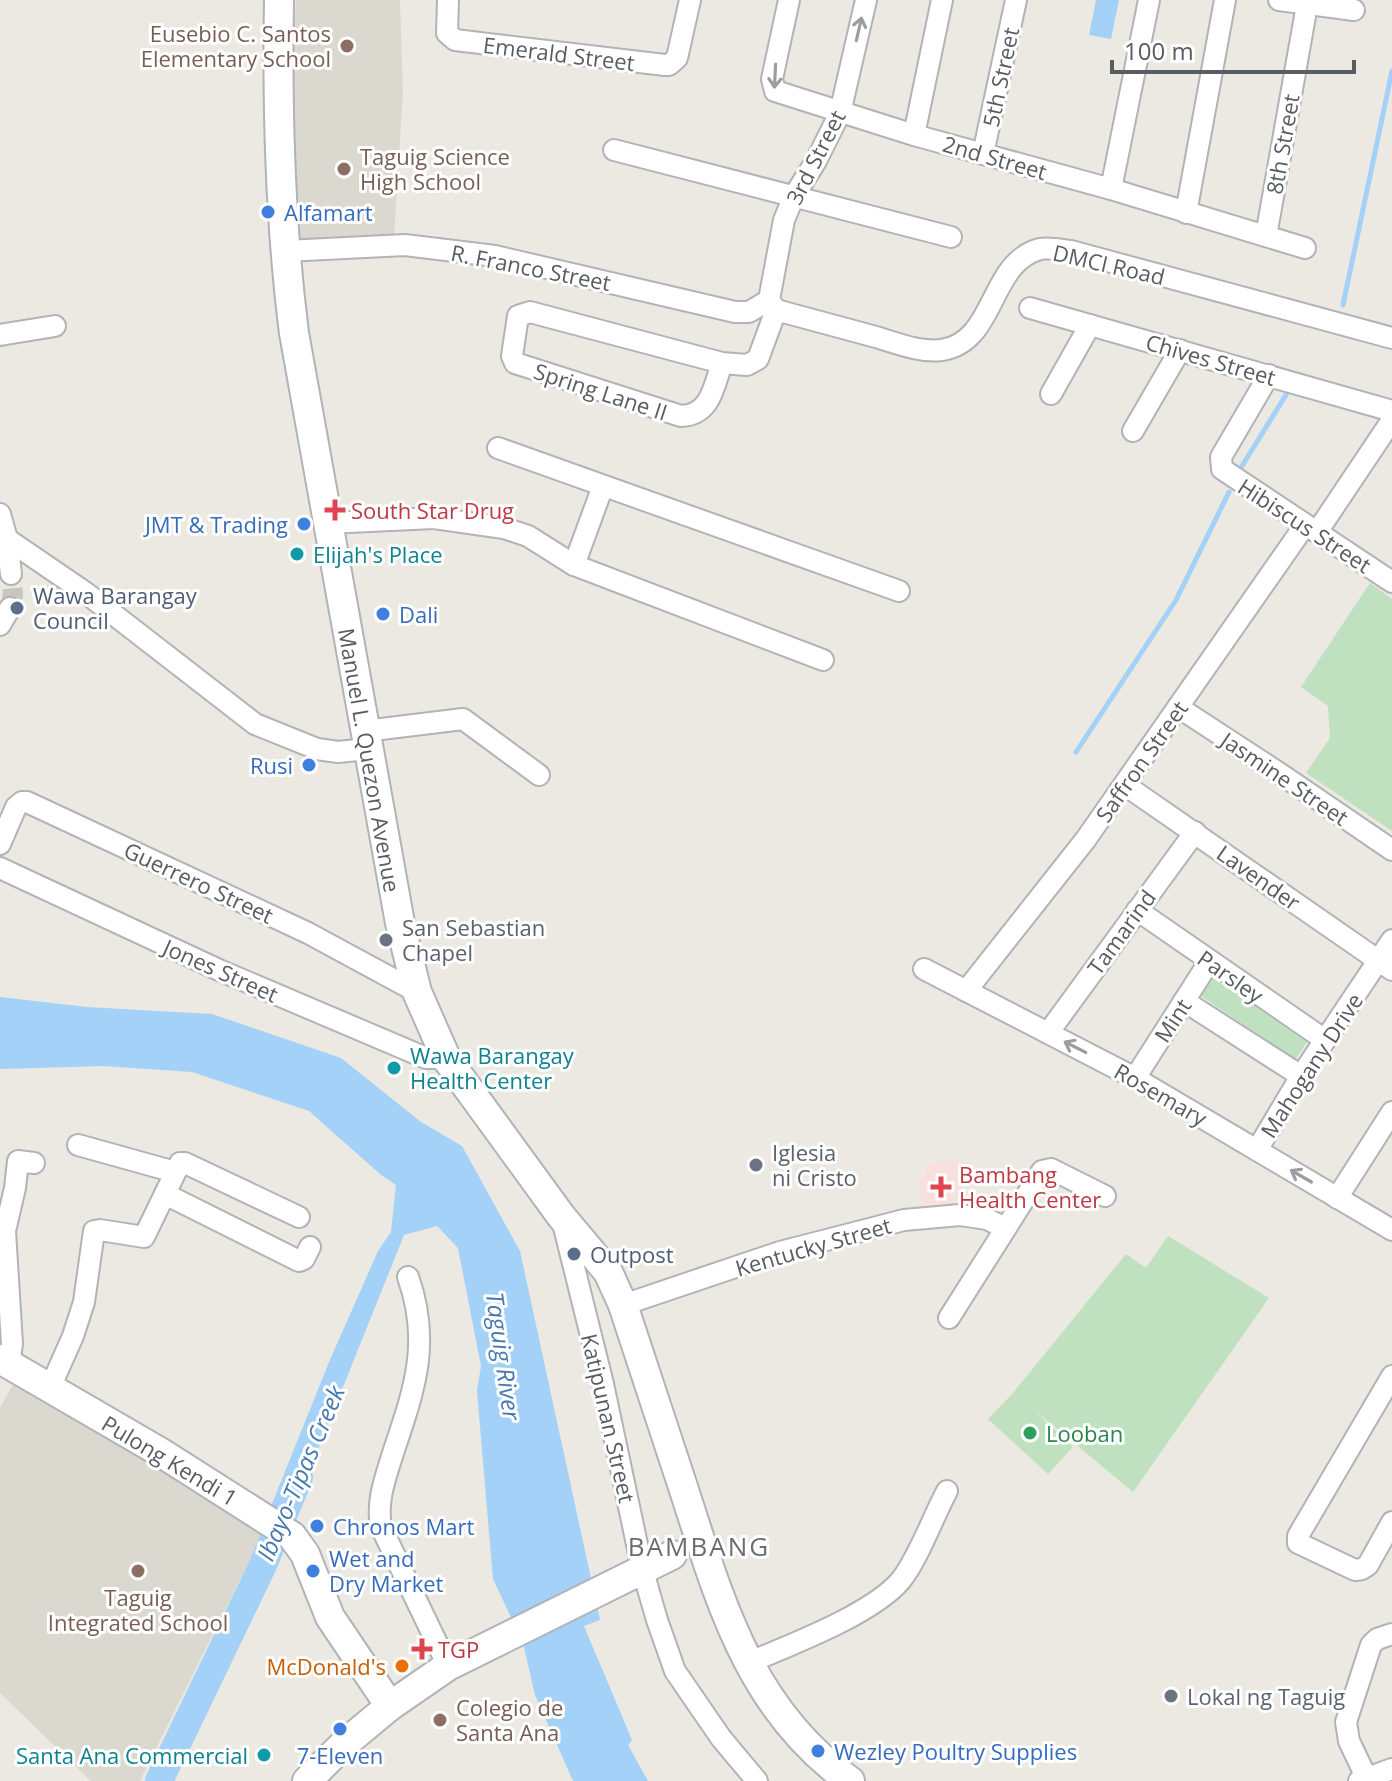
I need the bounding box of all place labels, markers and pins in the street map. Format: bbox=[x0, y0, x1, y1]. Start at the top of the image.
place label: Eusebio C. Santos Elementary School bbox=[141, 18, 331, 73]
marker: Eusebio C. Santos Elementary School bbox=[338, 37, 356, 55]
place label: Taguig Science High School bbox=[360, 141, 510, 196]
marker: Taguig Science High School bbox=[335, 160, 353, 178]
place label: Alfamart bbox=[284, 197, 373, 227]
marker: Alfamart bbox=[259, 203, 277, 221]
place label: South Star Drug bbox=[351, 495, 514, 525]
marker: South Star Drug bbox=[326, 501, 344, 519]
place label: JMT & Trading bbox=[143, 509, 288, 539]
marker: JMT & Trading bbox=[295, 515, 313, 533]
place label: Elijah's Place bbox=[313, 539, 443, 569]
marker: Elijah's Place bbox=[288, 545, 306, 563]
place label: Wawa Barangay Council bbox=[33, 580, 198, 635]
marker: Wawa Barangay Council bbox=[8, 599, 26, 617]
place label: Dali bbox=[399, 599, 438, 629]
marker: Dali bbox=[374, 605, 392, 623]
place label: Rusi bbox=[250, 750, 293, 780]
marker: Rusi bbox=[300, 756, 318, 774]
place label: San Sebastian Chapel bbox=[402, 912, 545, 967]
marker: San Sebastian Chapel bbox=[377, 931, 395, 949]
place label: Wawa Barangay Health Center bbox=[410, 1040, 575, 1095]
marker: Wawa Barangay Health Center bbox=[385, 1059, 403, 1077]
place label: Iglesia ni Cristo bbox=[772, 1137, 857, 1192]
marker: Iglesia ni Cristo bbox=[747, 1156, 765, 1174]
place label: Bambang Health Center bbox=[959, 1159, 1101, 1214]
marker: Bambang Health Center bbox=[930, 1176, 952, 1198]
place label: Outpost bbox=[590, 1239, 674, 1269]
marker: Outpost bbox=[565, 1245, 583, 1263]
place label: Looban bbox=[1046, 1418, 1123, 1448]
marker: Looban bbox=[1021, 1424, 1039, 1442]
place label: Chronos Mart bbox=[333, 1511, 475, 1541]
marker: Chronos Mart bbox=[308, 1517, 326, 1535]
place label: Wet and Dry Market bbox=[329, 1543, 444, 1598]
marker: Taguig Integrated School bbox=[129, 1562, 147, 1580]
marker: Wet and Dry Market bbox=[304, 1562, 322, 1580]
place label: Taguig Integrated School bbox=[48, 1582, 228, 1637]
place label: TGP bbox=[438, 1634, 479, 1664]
marker: TGP bbox=[413, 1640, 431, 1658]
place label: McDonald's bbox=[266, 1651, 386, 1681]
marker: McDonald's bbox=[393, 1657, 411, 1675]
place label: Lokal ng Taguig bbox=[1187, 1681, 1345, 1711]
marker: Lokal ng Taguig bbox=[1162, 1687, 1180, 1705]
place label: Colegio de Santa Ana bbox=[456, 1692, 563, 1747]
marker: Colegio de Santa Ana bbox=[431, 1711, 449, 1729]
marker: 7-Eleven bbox=[331, 1720, 349, 1738]
place label: Wezley Poultry Supplies bbox=[834, 1736, 1077, 1766]
place label: Santa Ana Commercial bbox=[16, 1740, 248, 1770]
place label: 7-Eleven bbox=[297, 1740, 383, 1770]
marker: Wezley Poultry Supplies bbox=[809, 1742, 827, 1760]
marker: Santa Ana Commercial bbox=[255, 1746, 273, 1764]

